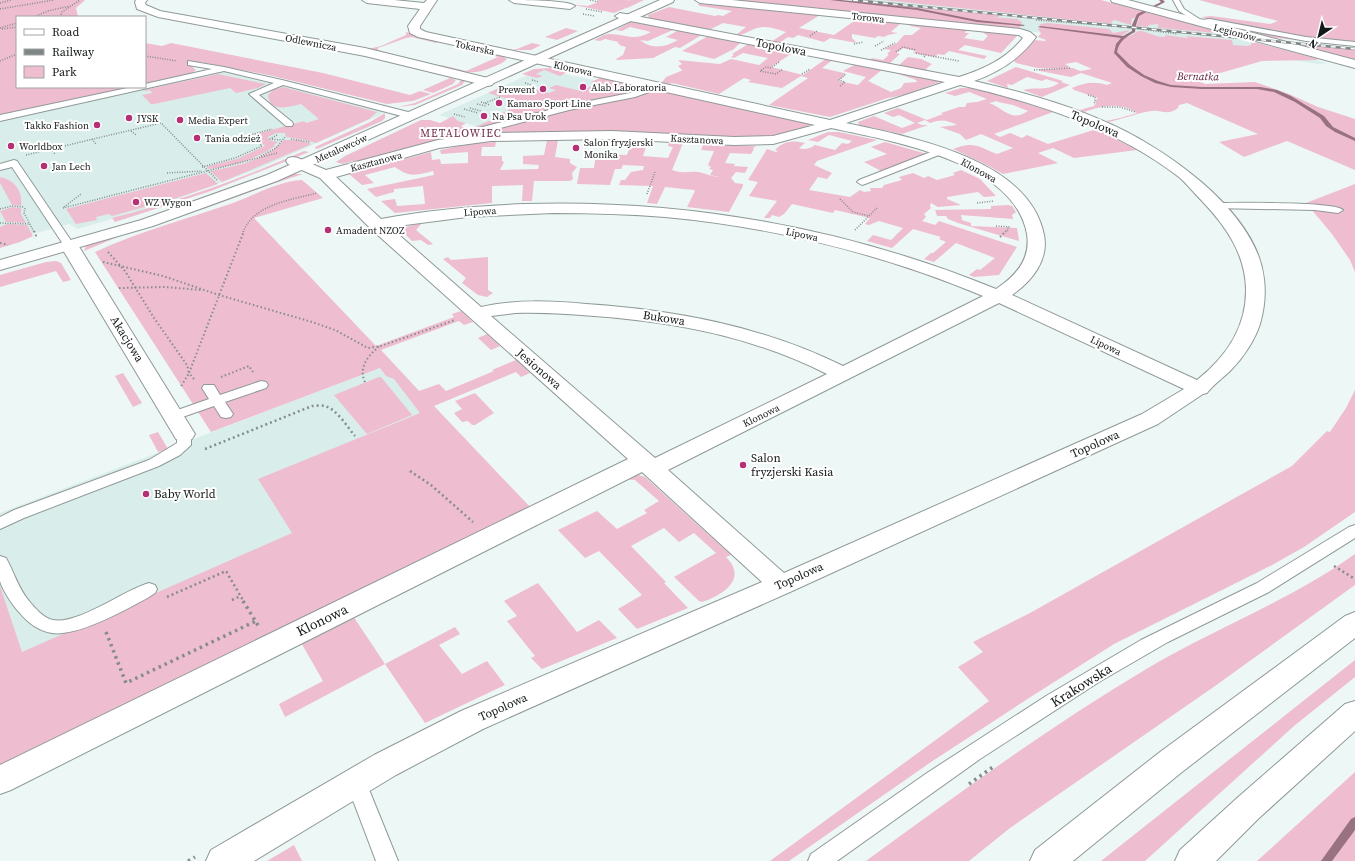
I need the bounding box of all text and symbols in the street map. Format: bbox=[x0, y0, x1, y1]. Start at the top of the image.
street label: Torowa bbox=[851, 9, 886, 26]
legend bbox=[16, 16, 146, 88]
north arrow bbox=[1299, 16, 1339, 56]
street label: Legionów bbox=[1212, 21, 1258, 45]
text: Road bbox=[52, 24, 79, 40]
street label: Odlewnicza bbox=[284, 31, 339, 54]
street label: Topolowa bbox=[754, 34, 809, 60]
text: N bbox=[1306, 35, 1321, 52]
street label: Tokarska bbox=[454, 37, 497, 58]
text: Railway bbox=[52, 44, 95, 60]
street label: Klonowa bbox=[552, 58, 594, 79]
text: Park bbox=[52, 64, 77, 80]
water label: Bernatka bbox=[1176, 69, 1219, 84]
place label: Alab Laboratoria bbox=[591, 81, 667, 94]
marker: Alab Laboratoria bbox=[578, 82, 588, 92]
place label: Prewent bbox=[498, 83, 536, 96]
marker: Prewent bbox=[538, 84, 548, 94]
place label: Kamaro Sport Line bbox=[507, 97, 591, 110]
marker: Kamaro Sport Line bbox=[494, 98, 504, 108]
street label: Topolowa bbox=[1068, 107, 1123, 142]
place label: Na Psa Urok bbox=[492, 110, 547, 123]
marker: Na Psa Urok bbox=[479, 111, 489, 121]
place label: JYSK bbox=[136, 112, 159, 125]
marker: JYSK bbox=[124, 113, 134, 123]
place label: Media Expert bbox=[188, 114, 248, 127]
marker: Media Expert bbox=[175, 115, 185, 125]
place label: Takko Fashion bbox=[24, 119, 89, 132]
marker: Takko Fashion bbox=[92, 120, 102, 130]
district label: METALOWIEC bbox=[420, 126, 502, 141]
street label: Metalowców bbox=[313, 131, 370, 166]
place label: Tania odzież bbox=[205, 132, 261, 145]
street label: Kasztanowa bbox=[670, 132, 725, 147]
marker: Tania odzież bbox=[192, 133, 202, 143]
place label: Salon fryzjerski Monika bbox=[584, 136, 653, 161]
place label: Worldbox bbox=[19, 140, 63, 153]
marker: Worldbox bbox=[6, 141, 16, 151]
marker: Salon fryzjerski Monika bbox=[571, 143, 581, 153]
street label: Kasztanowa bbox=[349, 148, 404, 175]
street label: Klonowa bbox=[958, 155, 1000, 186]
place label: Jan Lech bbox=[51, 160, 91, 173]
marker: Jan Lech bbox=[39, 161, 49, 171]
place label: WZ Wygon bbox=[144, 196, 192, 209]
marker: WZ Wygon bbox=[131, 197, 141, 207]
street label: Lipowa bbox=[463, 204, 498, 219]
place label: Amadent NZOZ bbox=[336, 224, 405, 237]
marker: Amadent NZOZ bbox=[323, 225, 333, 235]
street label: Lipowa bbox=[785, 225, 820, 244]
street label: Bukowa bbox=[642, 307, 687, 329]
street label: Akacjowa bbox=[107, 313, 148, 366]
street label: Lipowa bbox=[1088, 333, 1124, 359]
street label: Jesionowa bbox=[512, 344, 566, 394]
street label: Klonowa bbox=[741, 401, 783, 430]
street label: Topolowa bbox=[1068, 426, 1123, 462]
place label: Salon fryzjerski Kasia bbox=[751, 450, 834, 480]
marker: Salon fryzjerski Kasia bbox=[738, 460, 748, 470]
place label: Baby World bbox=[154, 486, 216, 502]
marker: Baby World bbox=[141, 489, 151, 499]
street label: Topolowa bbox=[772, 558, 827, 594]
street label: Klonowa bbox=[293, 599, 352, 641]
street label: Krakowska bbox=[1047, 658, 1116, 712]
street label: Topolowa bbox=[476, 689, 531, 725]

